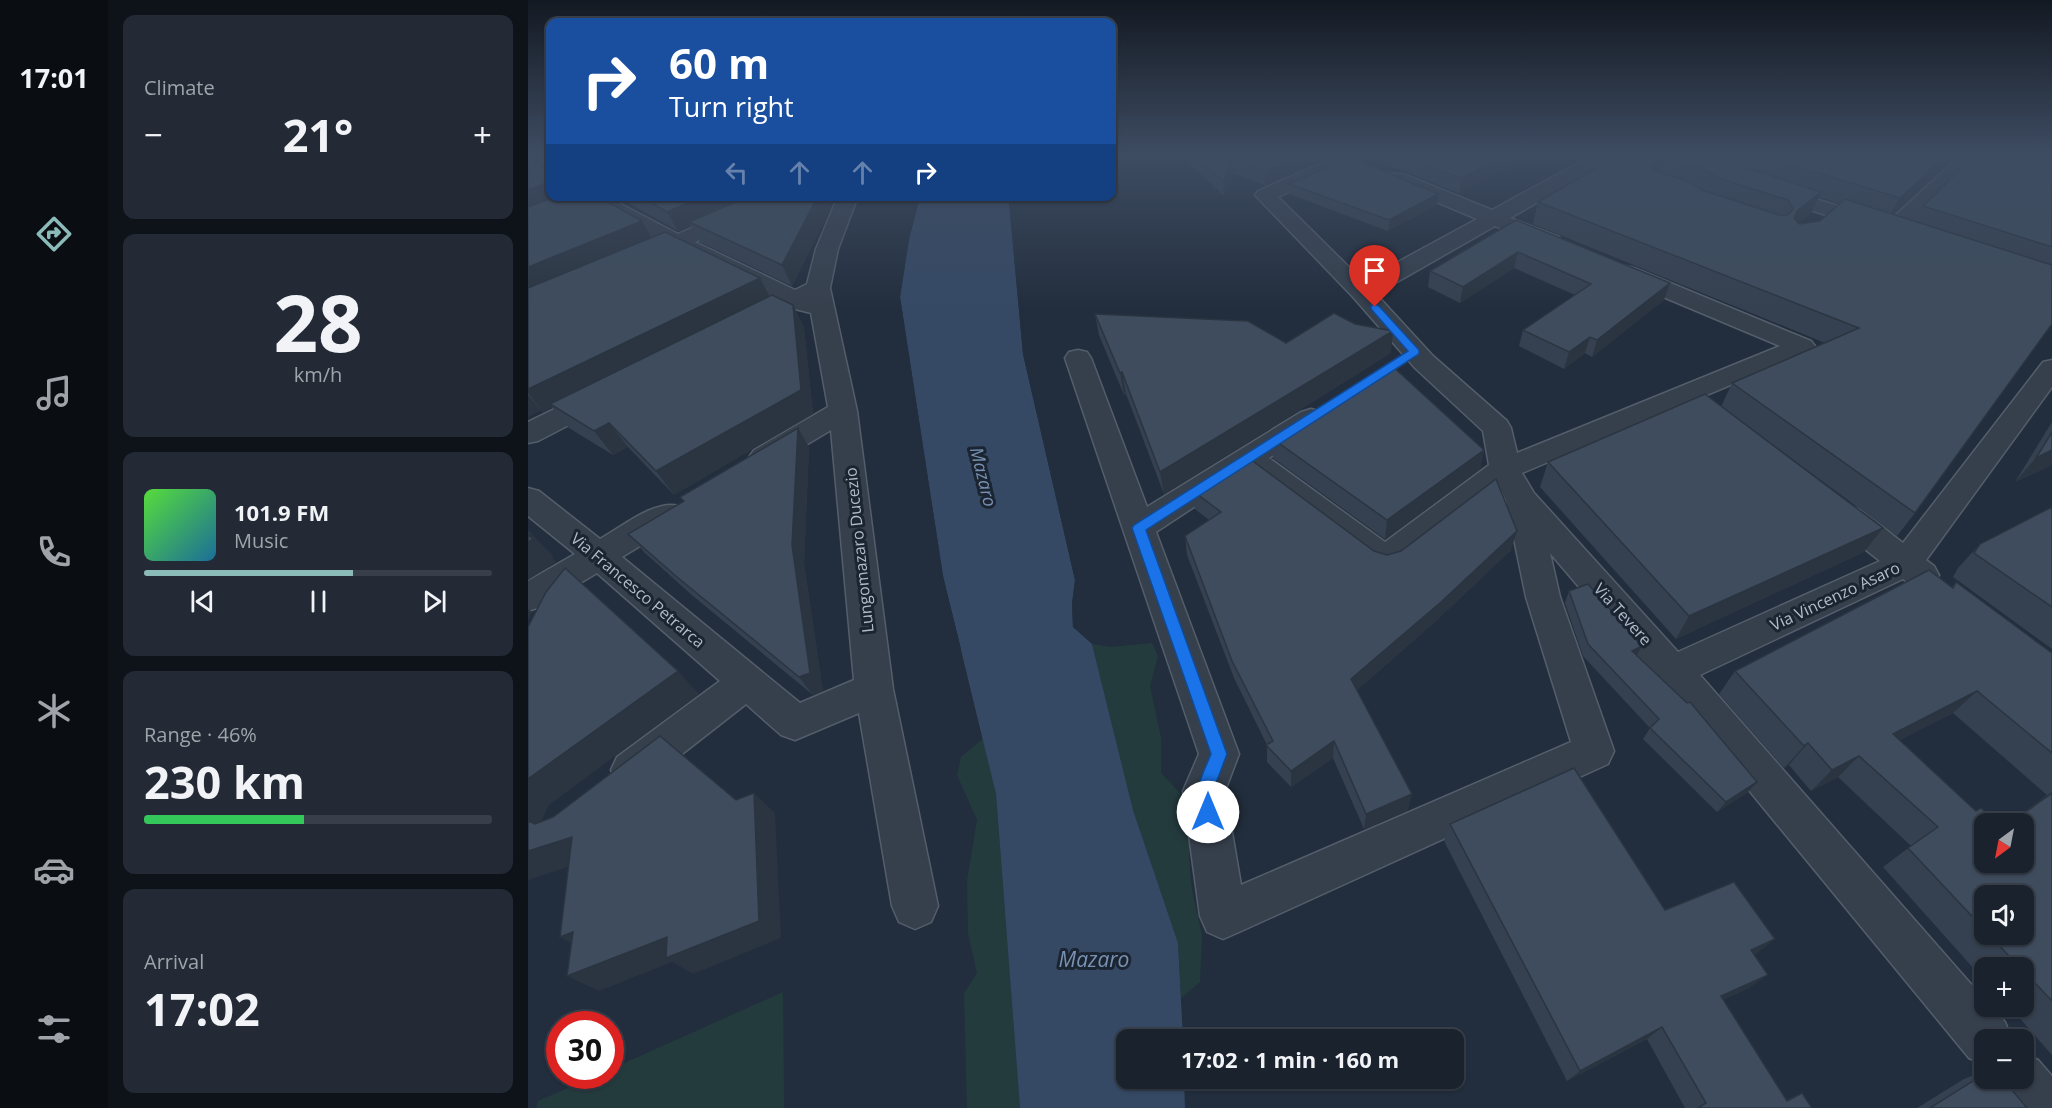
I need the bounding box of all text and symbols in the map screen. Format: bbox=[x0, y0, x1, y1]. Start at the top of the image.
text: 60 m bbox=[669, 34, 769, 91]
icon: right bbox=[570, 42, 648, 120]
text: 17:01 bbox=[19, 59, 89, 96]
text: Climate bbox=[144, 74, 215, 101]
text: Turn right bbox=[669, 88, 794, 125]
text: 21° bbox=[283, 104, 353, 165]
text: − bbox=[144, 112, 163, 157]
text: + bbox=[473, 112, 492, 157]
icon: left bbox=[720, 156, 753, 189]
icon: ahead bbox=[783, 156, 816, 189]
icon: ahead bbox=[846, 156, 879, 189]
icon: right bbox=[909, 156, 942, 189]
icon: directions bbox=[33, 213, 75, 255]
pin bbox=[1349, 245, 1400, 307]
icon: arrive bbox=[1358, 254, 1391, 287]
text: 28 bbox=[273, 269, 363, 375]
text: km/h bbox=[294, 361, 342, 388]
icon: music bbox=[33, 372, 75, 414]
water label: Mazaro bbox=[965, 444, 1003, 509]
street label: Lungomazaro Ducezio bbox=[839, 466, 879, 634]
text: 101.9 FM bbox=[234, 497, 329, 527]
text: Music bbox=[234, 527, 288, 554]
street label: Via Francesco Petrarca bbox=[566, 527, 710, 653]
icon: phone bbox=[33, 531, 75, 573]
street label: Via Vincenzo Asaro bbox=[1767, 556, 1903, 636]
street label: Via Tevere bbox=[1589, 578, 1657, 650]
icon: previous bbox=[186, 585, 219, 618]
icon: pause bbox=[302, 585, 335, 618]
icon: next bbox=[418, 585, 451, 618]
icon: climate bbox=[33, 690, 75, 732]
text: Range · 46% bbox=[144, 721, 257, 748]
text: 230 km bbox=[144, 751, 305, 812]
position arrow bbox=[1176, 780, 1240, 844]
north arrow bbox=[1974, 813, 2034, 873]
map controls bbox=[1974, 813, 2034, 1089]
icon: car bbox=[33, 849, 75, 891]
button: sound bbox=[1974, 885, 2034, 945]
water label: Mazaro bbox=[1059, 945, 1129, 973]
text: Arrival bbox=[144, 948, 204, 975]
button: + bbox=[1974, 957, 2034, 1017]
text: 17:02 bbox=[144, 978, 260, 1039]
icon: filters bbox=[33, 1008, 75, 1050]
speed limit sign: 30 bbox=[546, 1011, 624, 1089]
button: − bbox=[1974, 1029, 2034, 1089]
text: 17:02 · 1 min · 160 m bbox=[1181, 1044, 1399, 1074]

